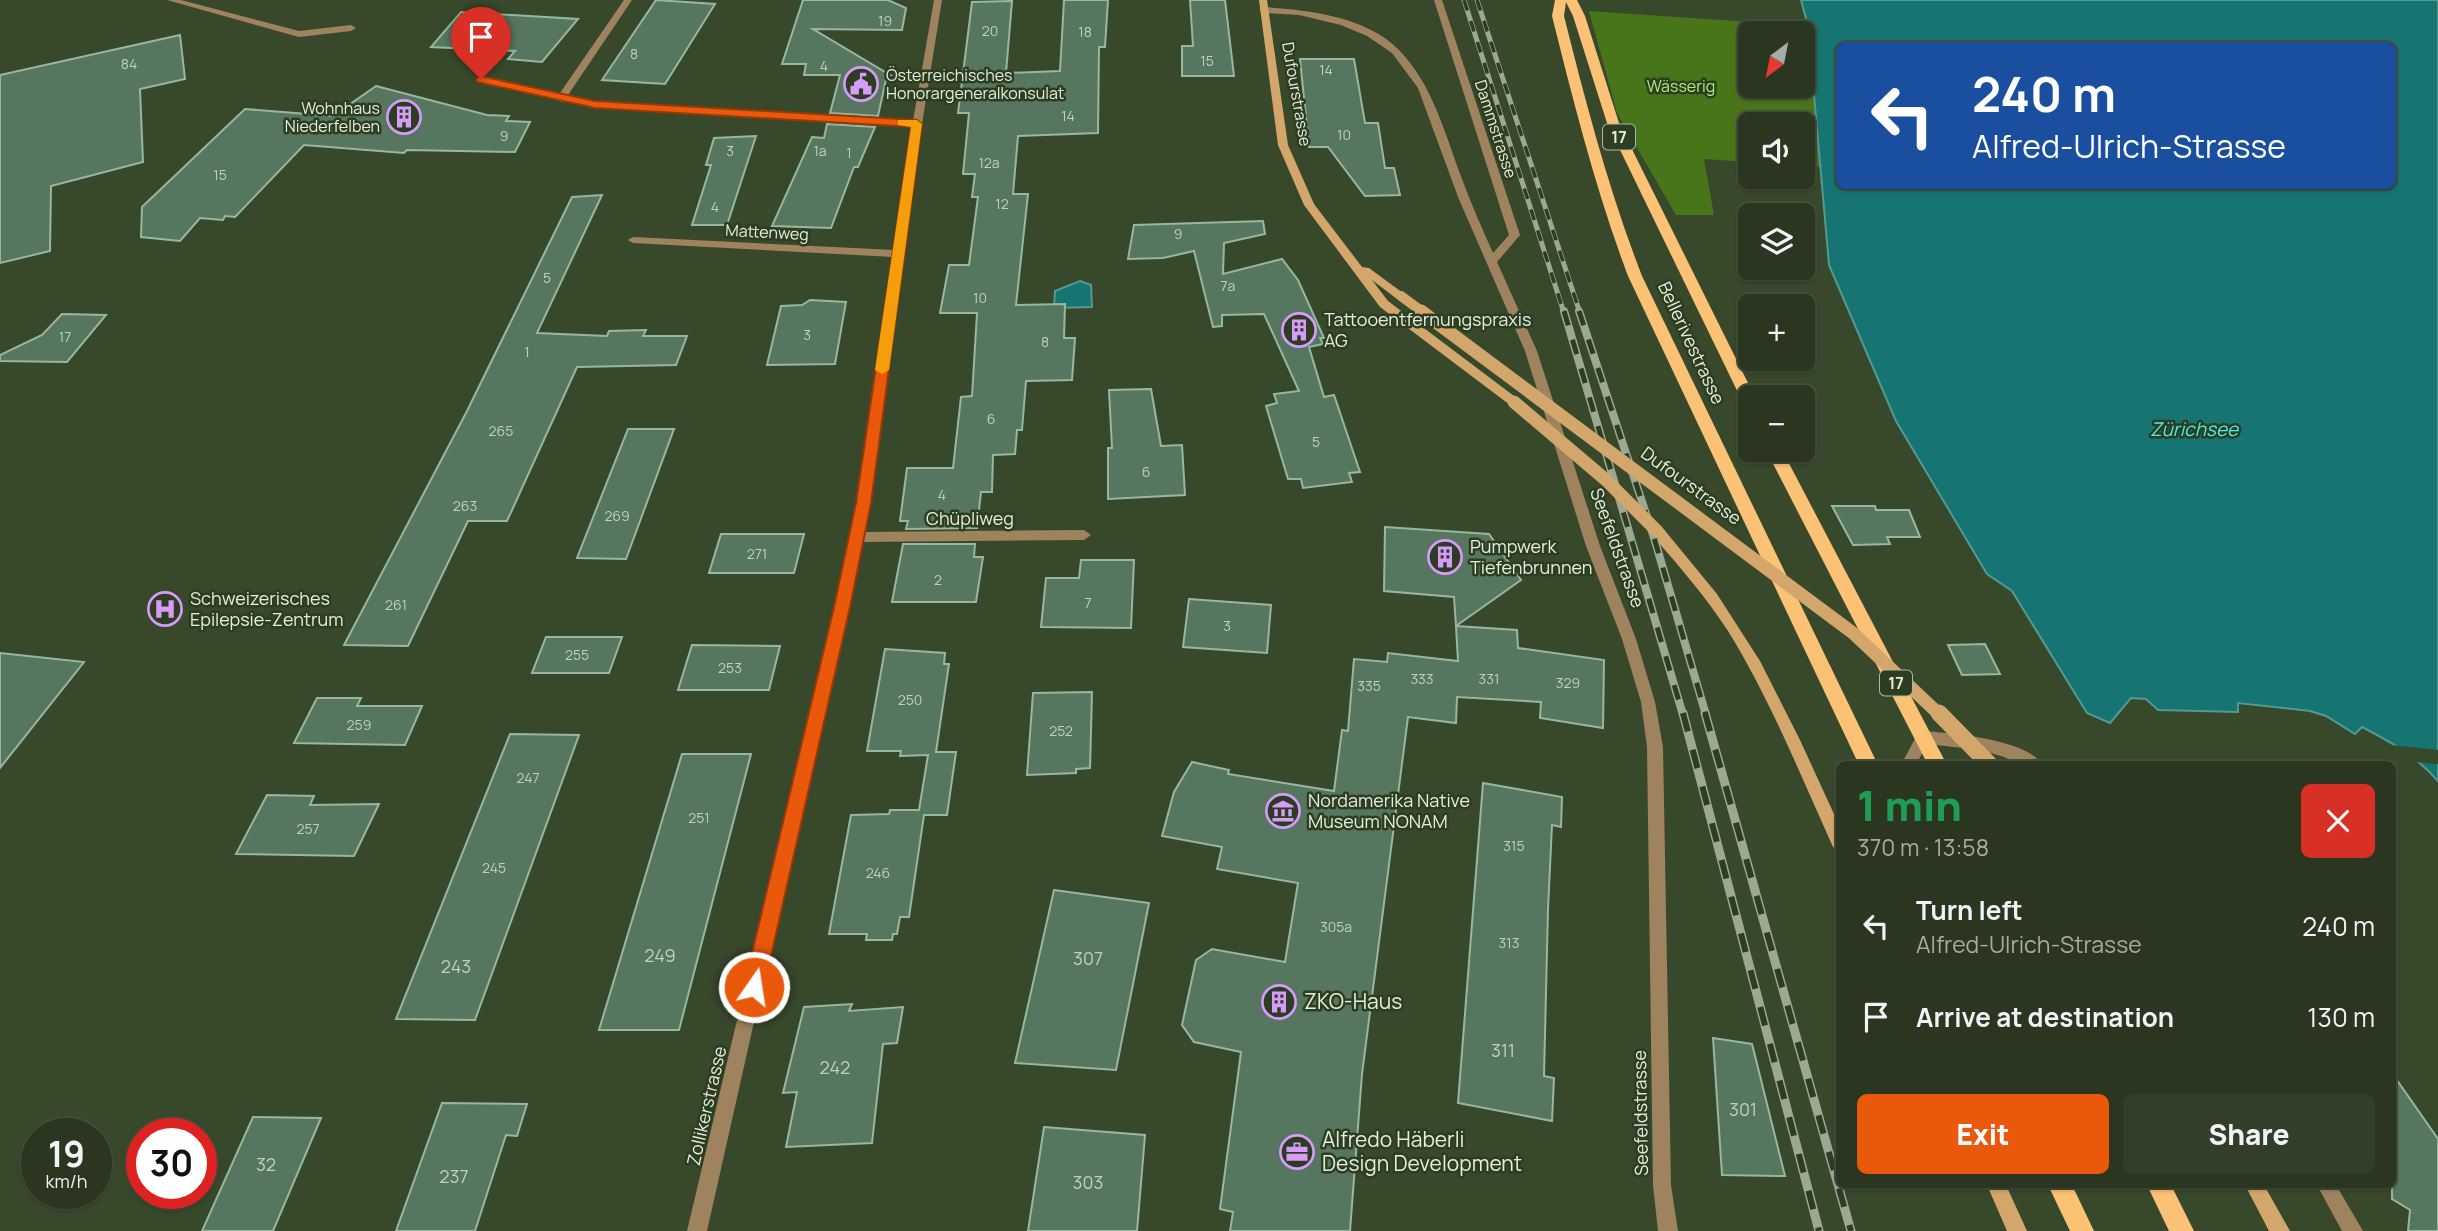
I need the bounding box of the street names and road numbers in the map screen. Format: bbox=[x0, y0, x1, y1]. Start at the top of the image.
street label: Dufourstrasse bbox=[1277, 40, 1317, 148]
street label: Dammstrasse bbox=[1470, 77, 1522, 181]
road number: 17 bbox=[1603, 125, 1635, 150]
street label: Mattenweg bbox=[725, 219, 809, 245]
street label: Bellerivestrasse bbox=[1653, 277, 1731, 408]
street label: Dufourstrasse bbox=[1637, 441, 1747, 530]
street label: Seefeldstrasse bbox=[1585, 484, 1651, 611]
street label: Chüpliweg bbox=[926, 506, 1014, 530]
road number: 17 bbox=[1880, 670, 1912, 696]
street label: Zollikerstrasse bbox=[681, 1044, 731, 1168]
street label: Seefeldstrasse bbox=[1627, 1050, 1653, 1176]

